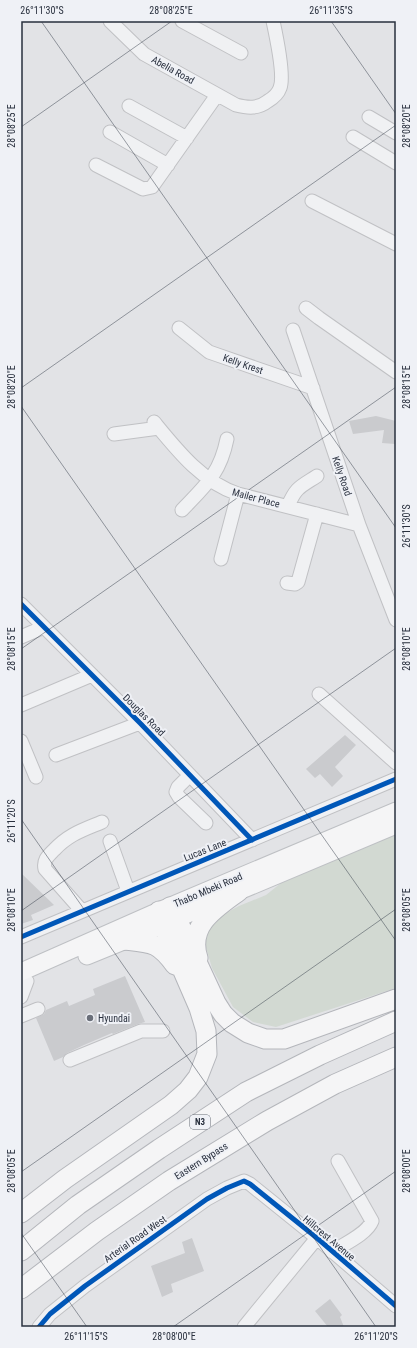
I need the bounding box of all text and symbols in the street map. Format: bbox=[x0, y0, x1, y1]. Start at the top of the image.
text: 26°11'30"S bbox=[20, 5, 64, 16]
text: 28°08'25"E bbox=[149, 5, 193, 16]
text: 26°11'35"S bbox=[309, 5, 353, 16]
street label: Abelia Road bbox=[150, 54, 196, 86]
text: 28°08'25"E bbox=[6, 104, 17, 148]
text: 28°08'20"E bbox=[401, 104, 412, 148]
street label: Kelly Krest bbox=[222, 352, 265, 376]
text: 28°08'20"E bbox=[6, 365, 17, 409]
text: 28°08'15"E bbox=[401, 365, 412, 409]
street label: Kelly Road bbox=[330, 455, 354, 497]
street label: Mailer Place bbox=[231, 486, 281, 510]
text: 26°11'30"S bbox=[401, 504, 412, 548]
text: 28°08'15"E bbox=[6, 627, 17, 671]
text: 28°08'10"E bbox=[401, 627, 412, 671]
street label: Douglas Road bbox=[121, 692, 167, 738]
text: 26°11'20"S bbox=[6, 799, 17, 843]
street label: Lucas Lane bbox=[182, 836, 228, 863]
street label: Thabo Mbeki Road bbox=[172, 871, 244, 909]
text: 28°08'10"E bbox=[6, 888, 17, 932]
text: 28°08'05"E bbox=[401, 888, 412, 932]
marker: Hyundai bbox=[85, 1013, 95, 1023]
place label: Hyundai bbox=[98, 1013, 130, 1024]
road number: N3 bbox=[190, 1115, 210, 1129]
street label: Eastern Bypass bbox=[172, 1140, 230, 1182]
text: 28°08'05"E bbox=[6, 1149, 17, 1193]
text: 28°08'00"E bbox=[401, 1149, 412, 1193]
street label: Arterial Road West bbox=[102, 1213, 168, 1265]
street label: Hillcrest Avenue bbox=[301, 1213, 357, 1263]
text: 26°11'15"S bbox=[64, 1331, 108, 1342]
text: 28°08'00"E bbox=[152, 1331, 196, 1342]
text: 26°11'20"S bbox=[354, 1331, 398, 1342]

